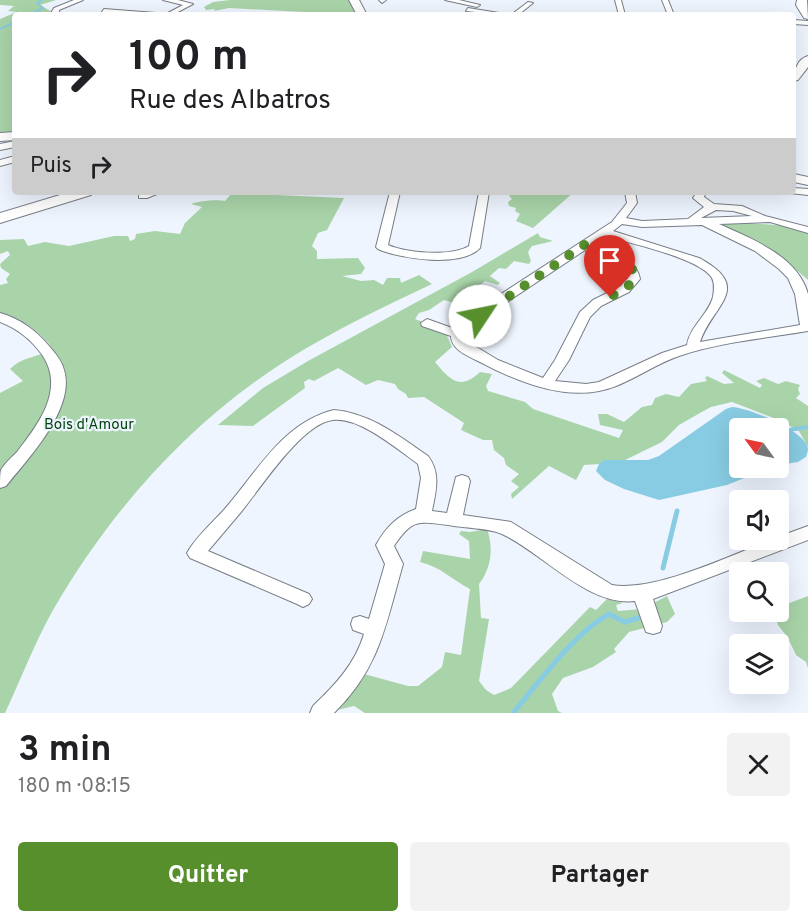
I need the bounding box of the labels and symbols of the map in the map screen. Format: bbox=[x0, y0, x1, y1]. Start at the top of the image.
pin bbox=[584, 235, 635, 297]
position arrow bbox=[448, 284, 512, 348]
park label: Bois d'Amour bbox=[44, 416, 134, 435]
north arrow bbox=[729, 418, 789, 478]

